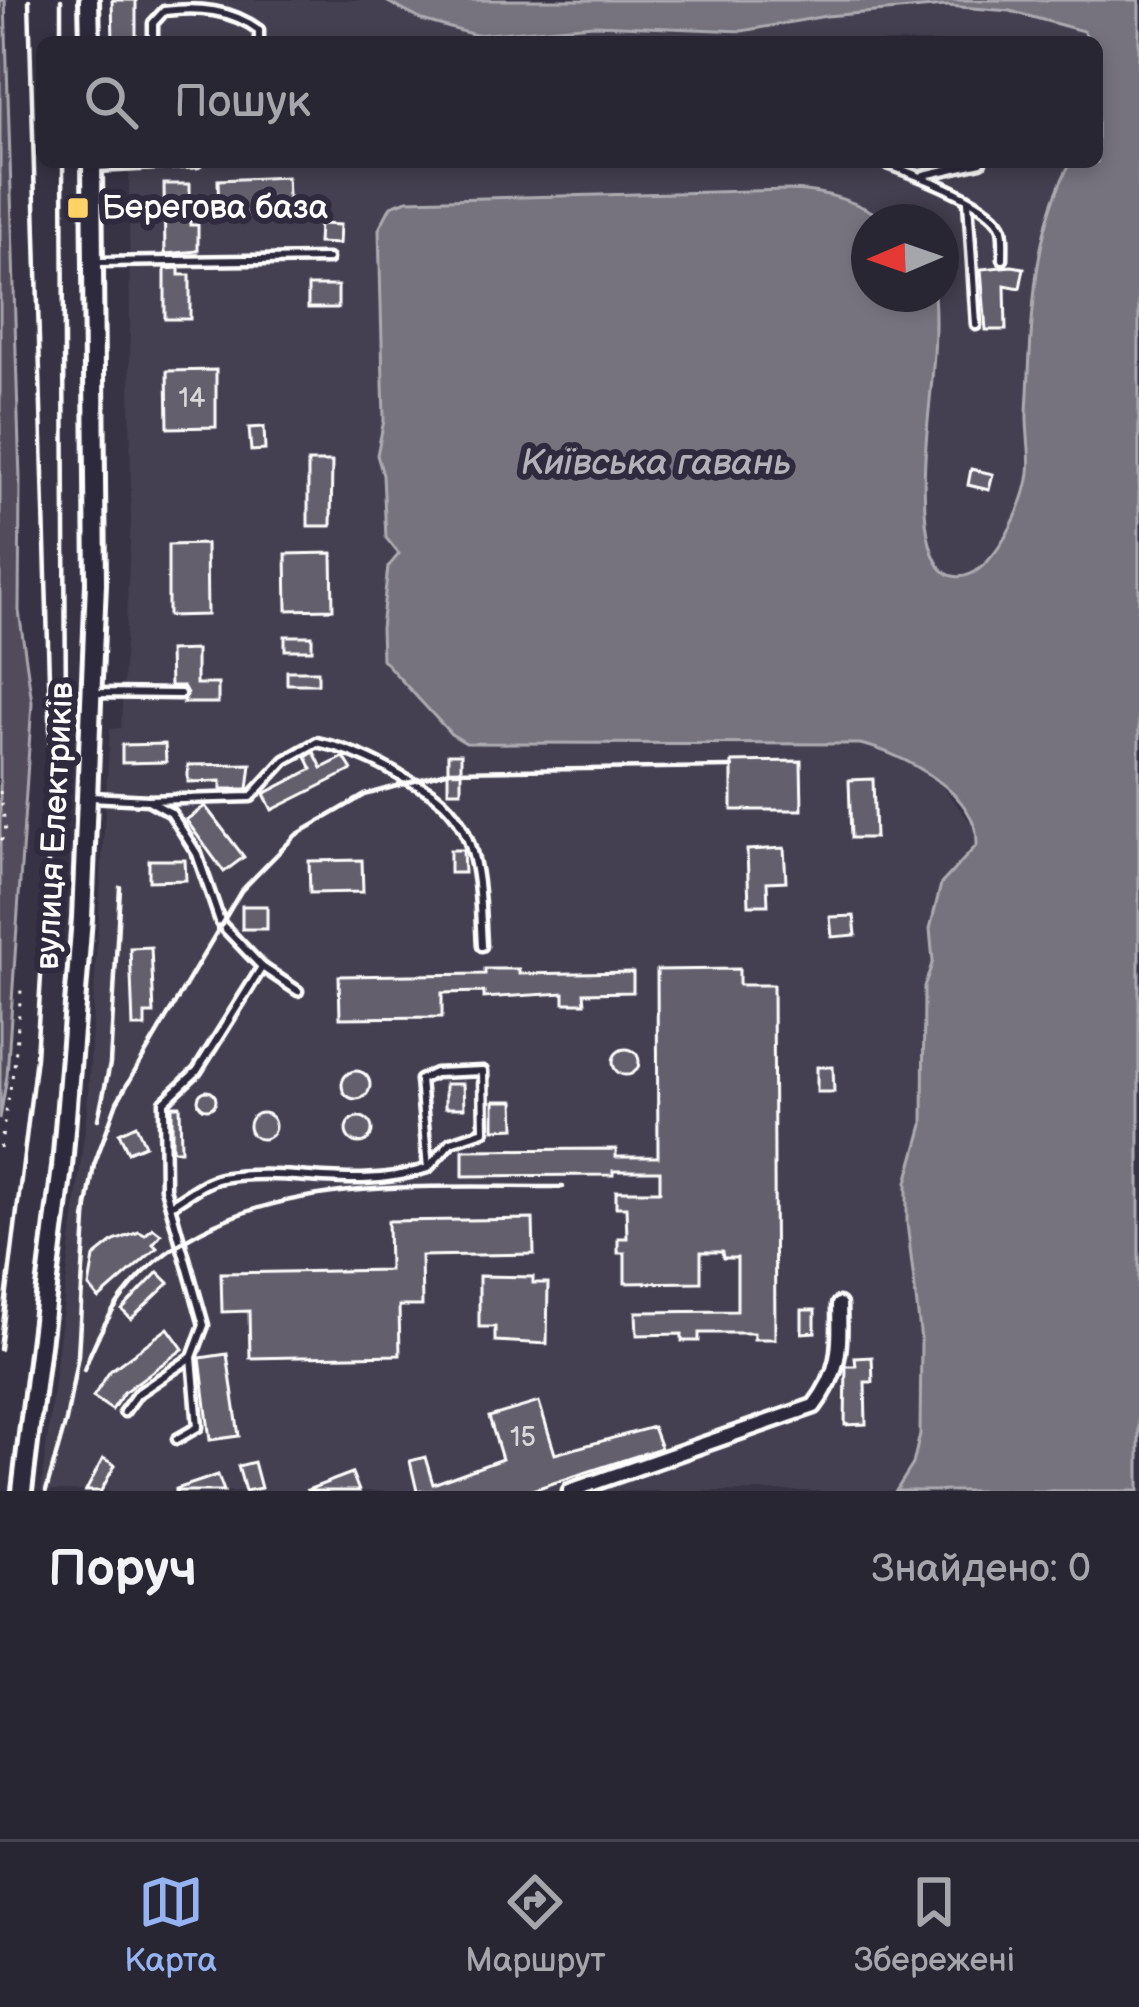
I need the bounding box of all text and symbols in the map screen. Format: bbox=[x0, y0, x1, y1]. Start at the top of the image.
search box bbox=[36, 36, 1103, 168]
icon: search bbox=[78, 69, 144, 135]
text: Пошук bbox=[174, 75, 311, 130]
place label: Берегова база bbox=[102, 188, 328, 228]
marker: Берегова база bbox=[65, 195, 91, 221]
north arrow bbox=[851, 204, 959, 312]
house number: 14 bbox=[179, 383, 206, 415]
water label: Київська гавань bbox=[521, 442, 791, 485]
street label: вулиця Електриків bbox=[27, 681, 83, 971]
house number: 15 bbox=[510, 1422, 536, 1454]
text: Поруч bbox=[48, 1539, 197, 1600]
text: Знайдено: 0 bbox=[872, 1546, 1091, 1593]
tab: Карта bbox=[124, 1869, 217, 1981]
tab: Маршрут bbox=[465, 1869, 606, 1981]
tab: Збережені bbox=[854, 1869, 1015, 1981]

